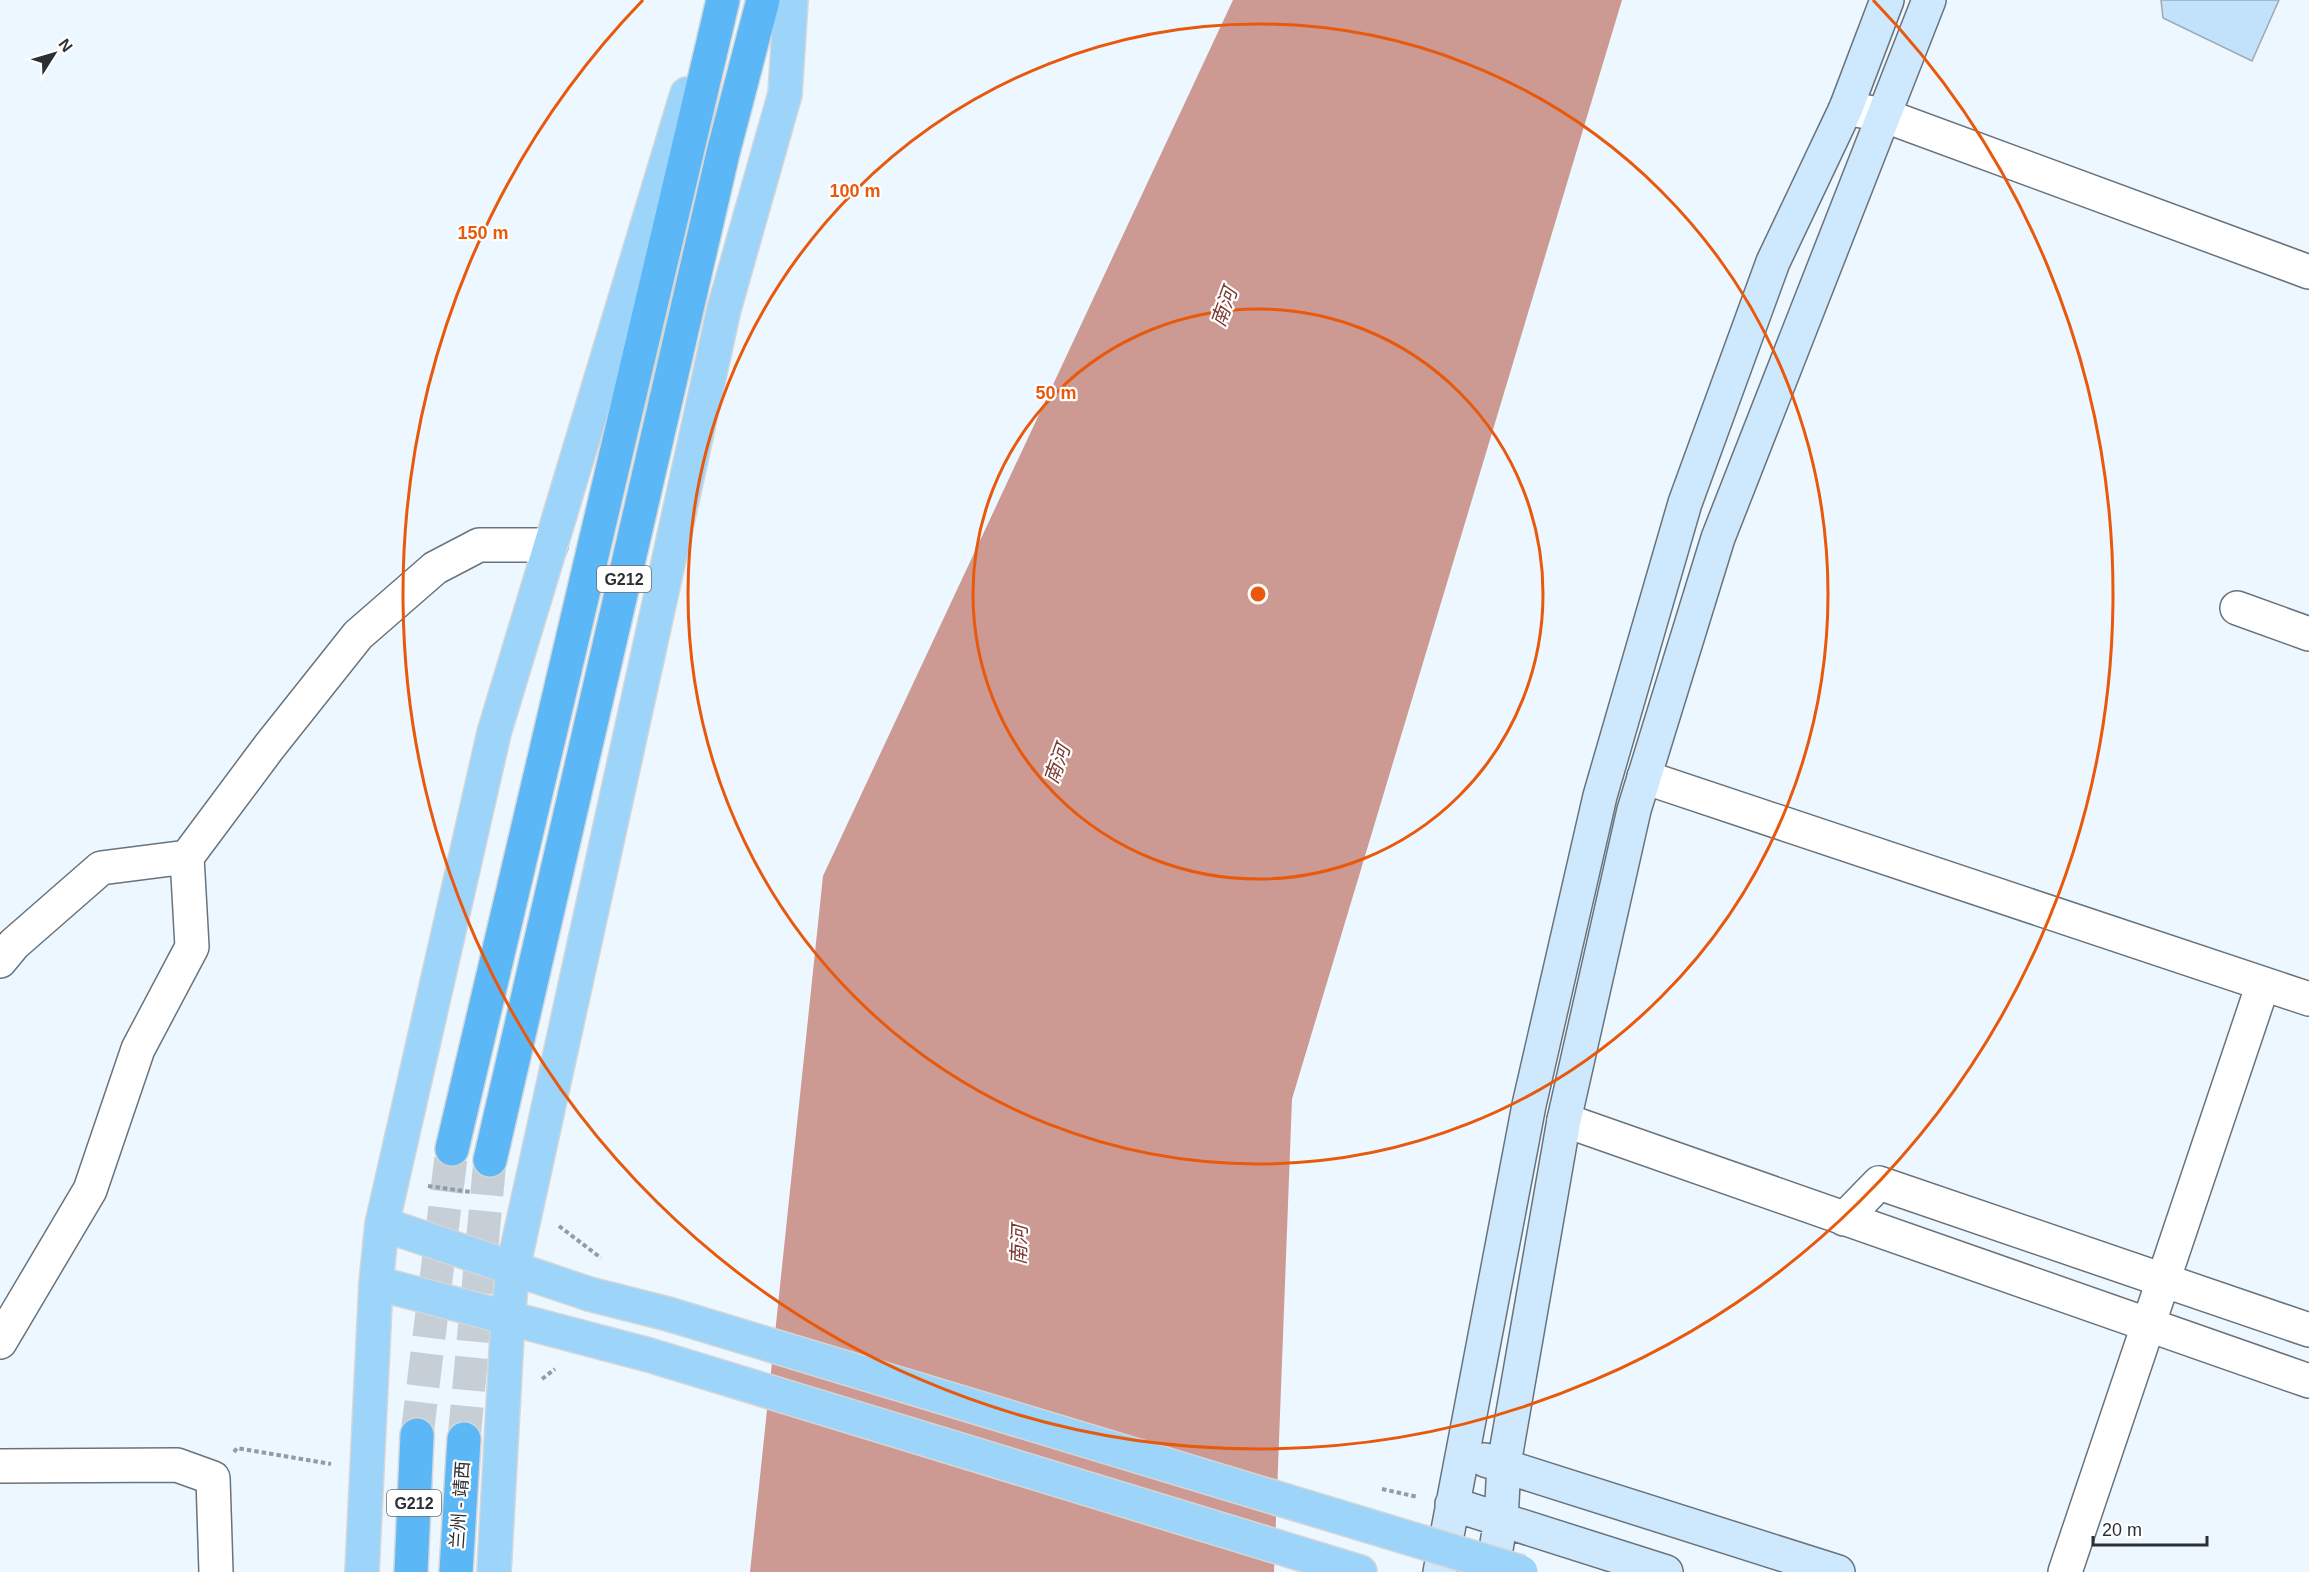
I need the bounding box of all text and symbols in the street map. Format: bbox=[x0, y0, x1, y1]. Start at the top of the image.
north arrow bbox=[24, 24, 84, 84]
text: N bbox=[55, 36, 76, 55]
text: 100 m bbox=[829, 181, 881, 201]
text: 150 m bbox=[457, 223, 509, 243]
water label: 南河 bbox=[1207, 281, 1243, 330]
text: 50 m bbox=[1035, 383, 1077, 403]
road number: G212 bbox=[597, 566, 651, 592]
centre of rings bbox=[1248, 584, 1268, 604]
water label: 南河 bbox=[1040, 738, 1076, 787]
water label: 南河 bbox=[1007, 1221, 1031, 1265]
street label: 兰州 - 靖西 bbox=[447, 1460, 473, 1550]
road number: G212 bbox=[387, 1490, 441, 1516]
scale bar bbox=[2093, 1509, 2207, 1547]
text: 20 m bbox=[2102, 1520, 2142, 1540]

